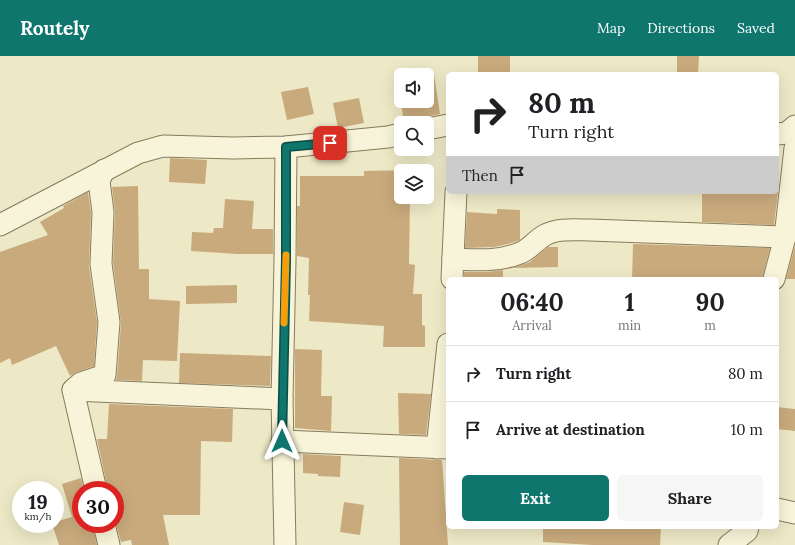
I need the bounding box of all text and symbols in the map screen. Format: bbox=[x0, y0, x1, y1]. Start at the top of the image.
text: Routely bbox=[20, 16, 90, 40]
text: Map bbox=[597, 19, 625, 37]
text: Directions bbox=[647, 19, 715, 37]
text: Saved bbox=[737, 19, 775, 37]
map controls bbox=[394, 68, 434, 204]
button: sound bbox=[394, 68, 434, 108]
text: 80 m bbox=[528, 85, 595, 121]
icon: right bbox=[462, 88, 514, 140]
button: search bbox=[394, 116, 434, 156]
text: Turn right bbox=[528, 120, 614, 143]
pin bbox=[313, 126, 347, 160]
icon: arrive bbox=[319, 132, 341, 154]
button: layers bbox=[394, 164, 434, 204]
icon: arrive bbox=[506, 164, 528, 186]
text: Then bbox=[462, 166, 498, 185]
text: 06:40 bbox=[500, 287, 564, 318]
text: 1 bbox=[625, 287, 635, 318]
text: 90 bbox=[696, 287, 725, 318]
text: Arrival bbox=[512, 317, 552, 334]
text: min bbox=[618, 317, 641, 334]
text: m bbox=[704, 317, 716, 334]
icon: right bbox=[462, 363, 484, 385]
text: Turn right bbox=[496, 364, 572, 383]
text: 80 m bbox=[728, 364, 763, 383]
icon: arrive bbox=[462, 419, 484, 441]
position arrow bbox=[261, 420, 303, 462]
text: Arrive at destination bbox=[496, 420, 645, 439]
text: 10 m bbox=[731, 420, 763, 439]
button: Exit bbox=[462, 475, 609, 521]
button: Share bbox=[617, 475, 763, 521]
speed limit sign: 30 bbox=[72, 481, 124, 533]
text: 19 bbox=[28, 489, 48, 514]
text: km/h bbox=[24, 510, 52, 523]

